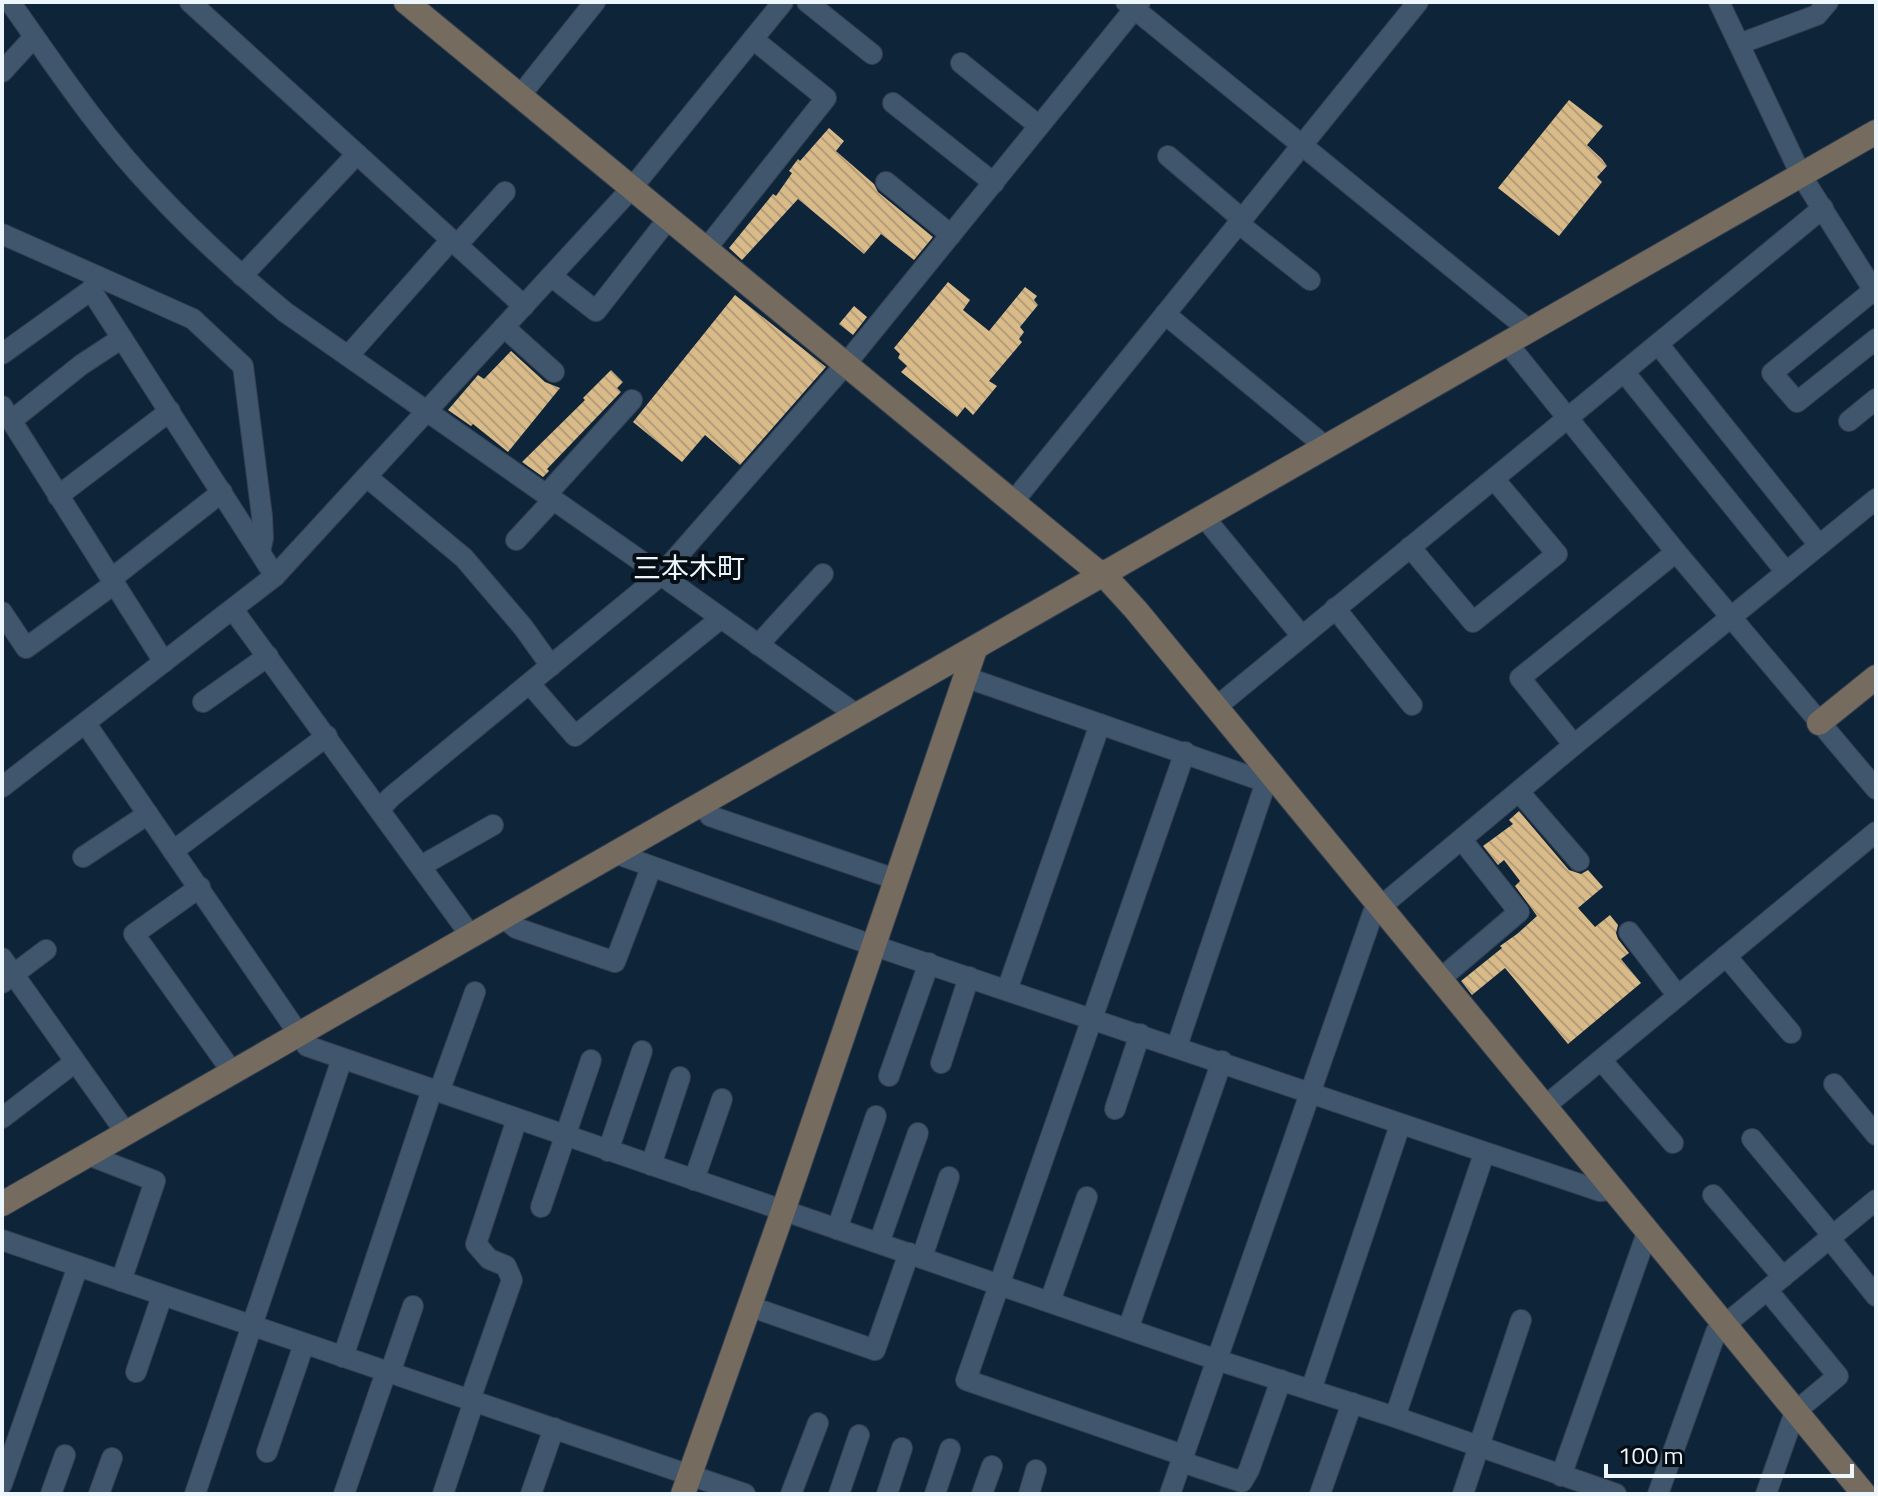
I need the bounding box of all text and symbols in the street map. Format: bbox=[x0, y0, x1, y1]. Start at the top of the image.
district label: 三本木町 bbox=[633, 546, 745, 589]
scale bar bbox=[1606, 1428, 1852, 1478]
text: 100 m bbox=[1618, 1437, 1684, 1473]

